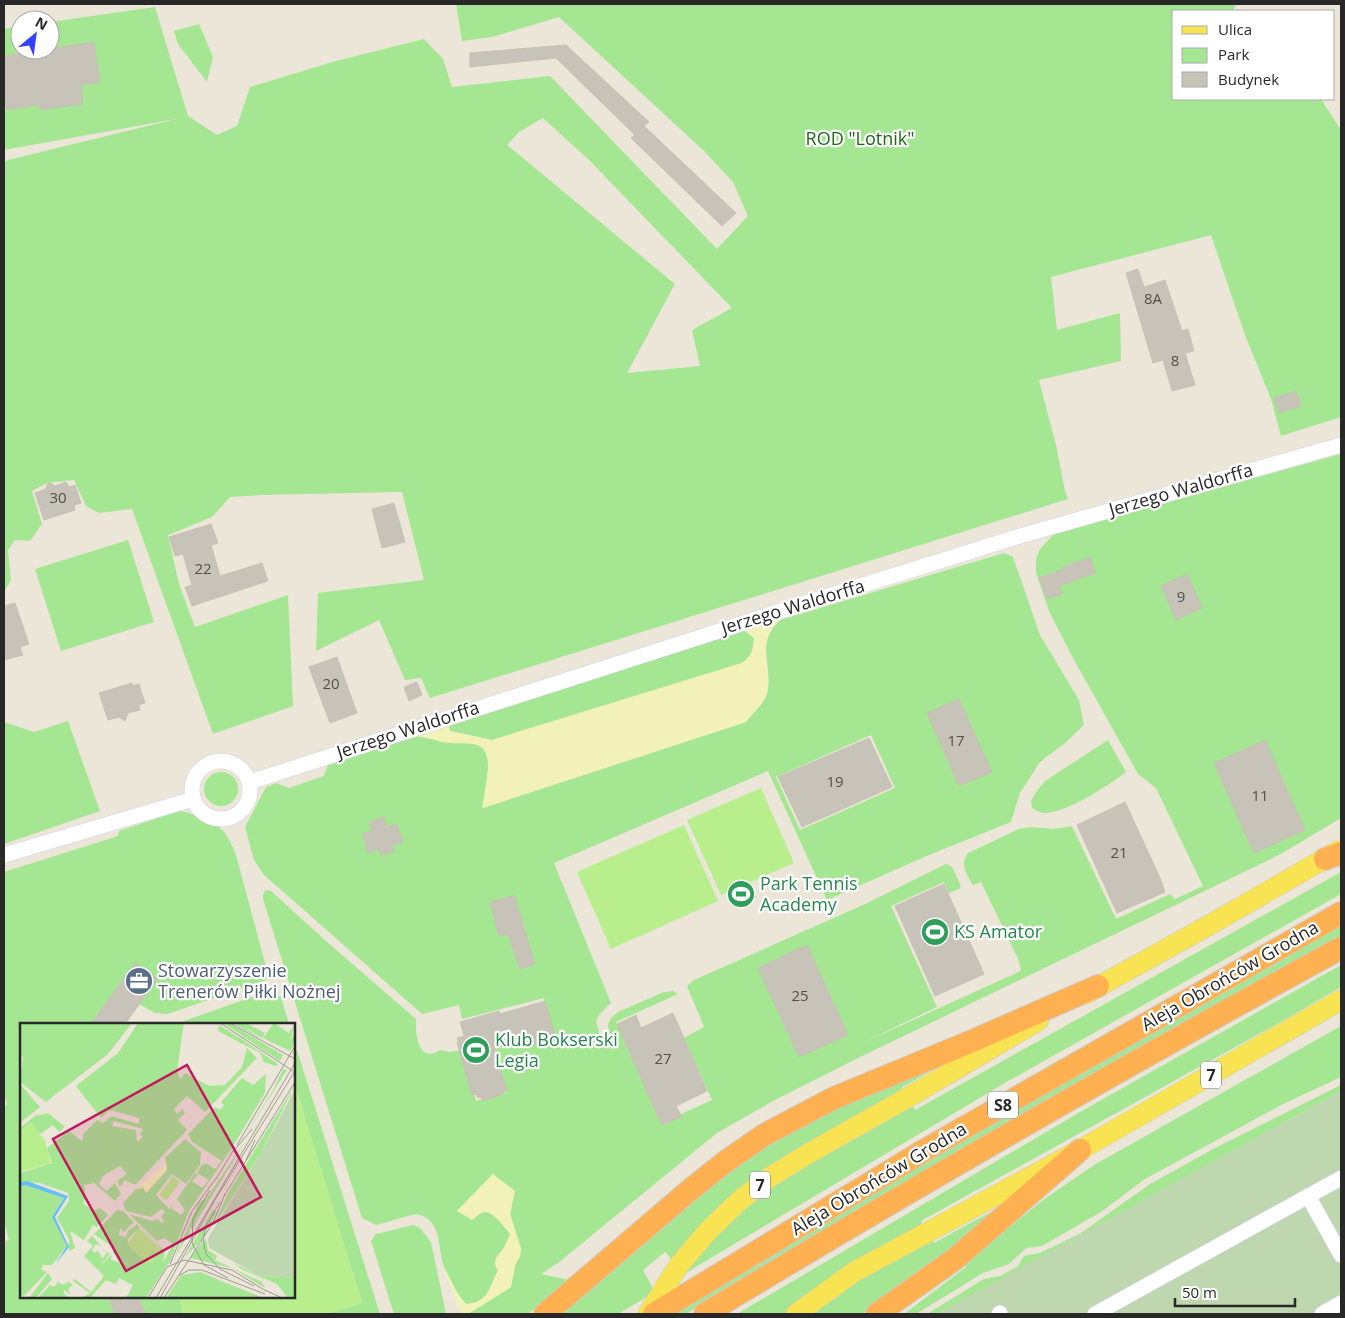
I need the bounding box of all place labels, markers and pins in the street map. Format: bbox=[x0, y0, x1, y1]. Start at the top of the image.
place label: Park Tennis Academy bbox=[760, 871, 858, 916]
sports icon: Park Tennis Academy bbox=[726, 879, 756, 909]
sports icon: KS Amator bbox=[920, 917, 950, 947]
place label: KS Amator bbox=[954, 919, 1043, 943]
place label: Stowarzyszenie Trenerów Piłki Nożnej bbox=[158, 958, 340, 1003]
office icon: Stowarzyszenie Trenerów Piłki Nożnej bbox=[124, 966, 154, 996]
place label: Klub Bokserski Legia bbox=[495, 1027, 618, 1072]
sports icon: Klub Bokserski Legia bbox=[461, 1035, 491, 1065]

